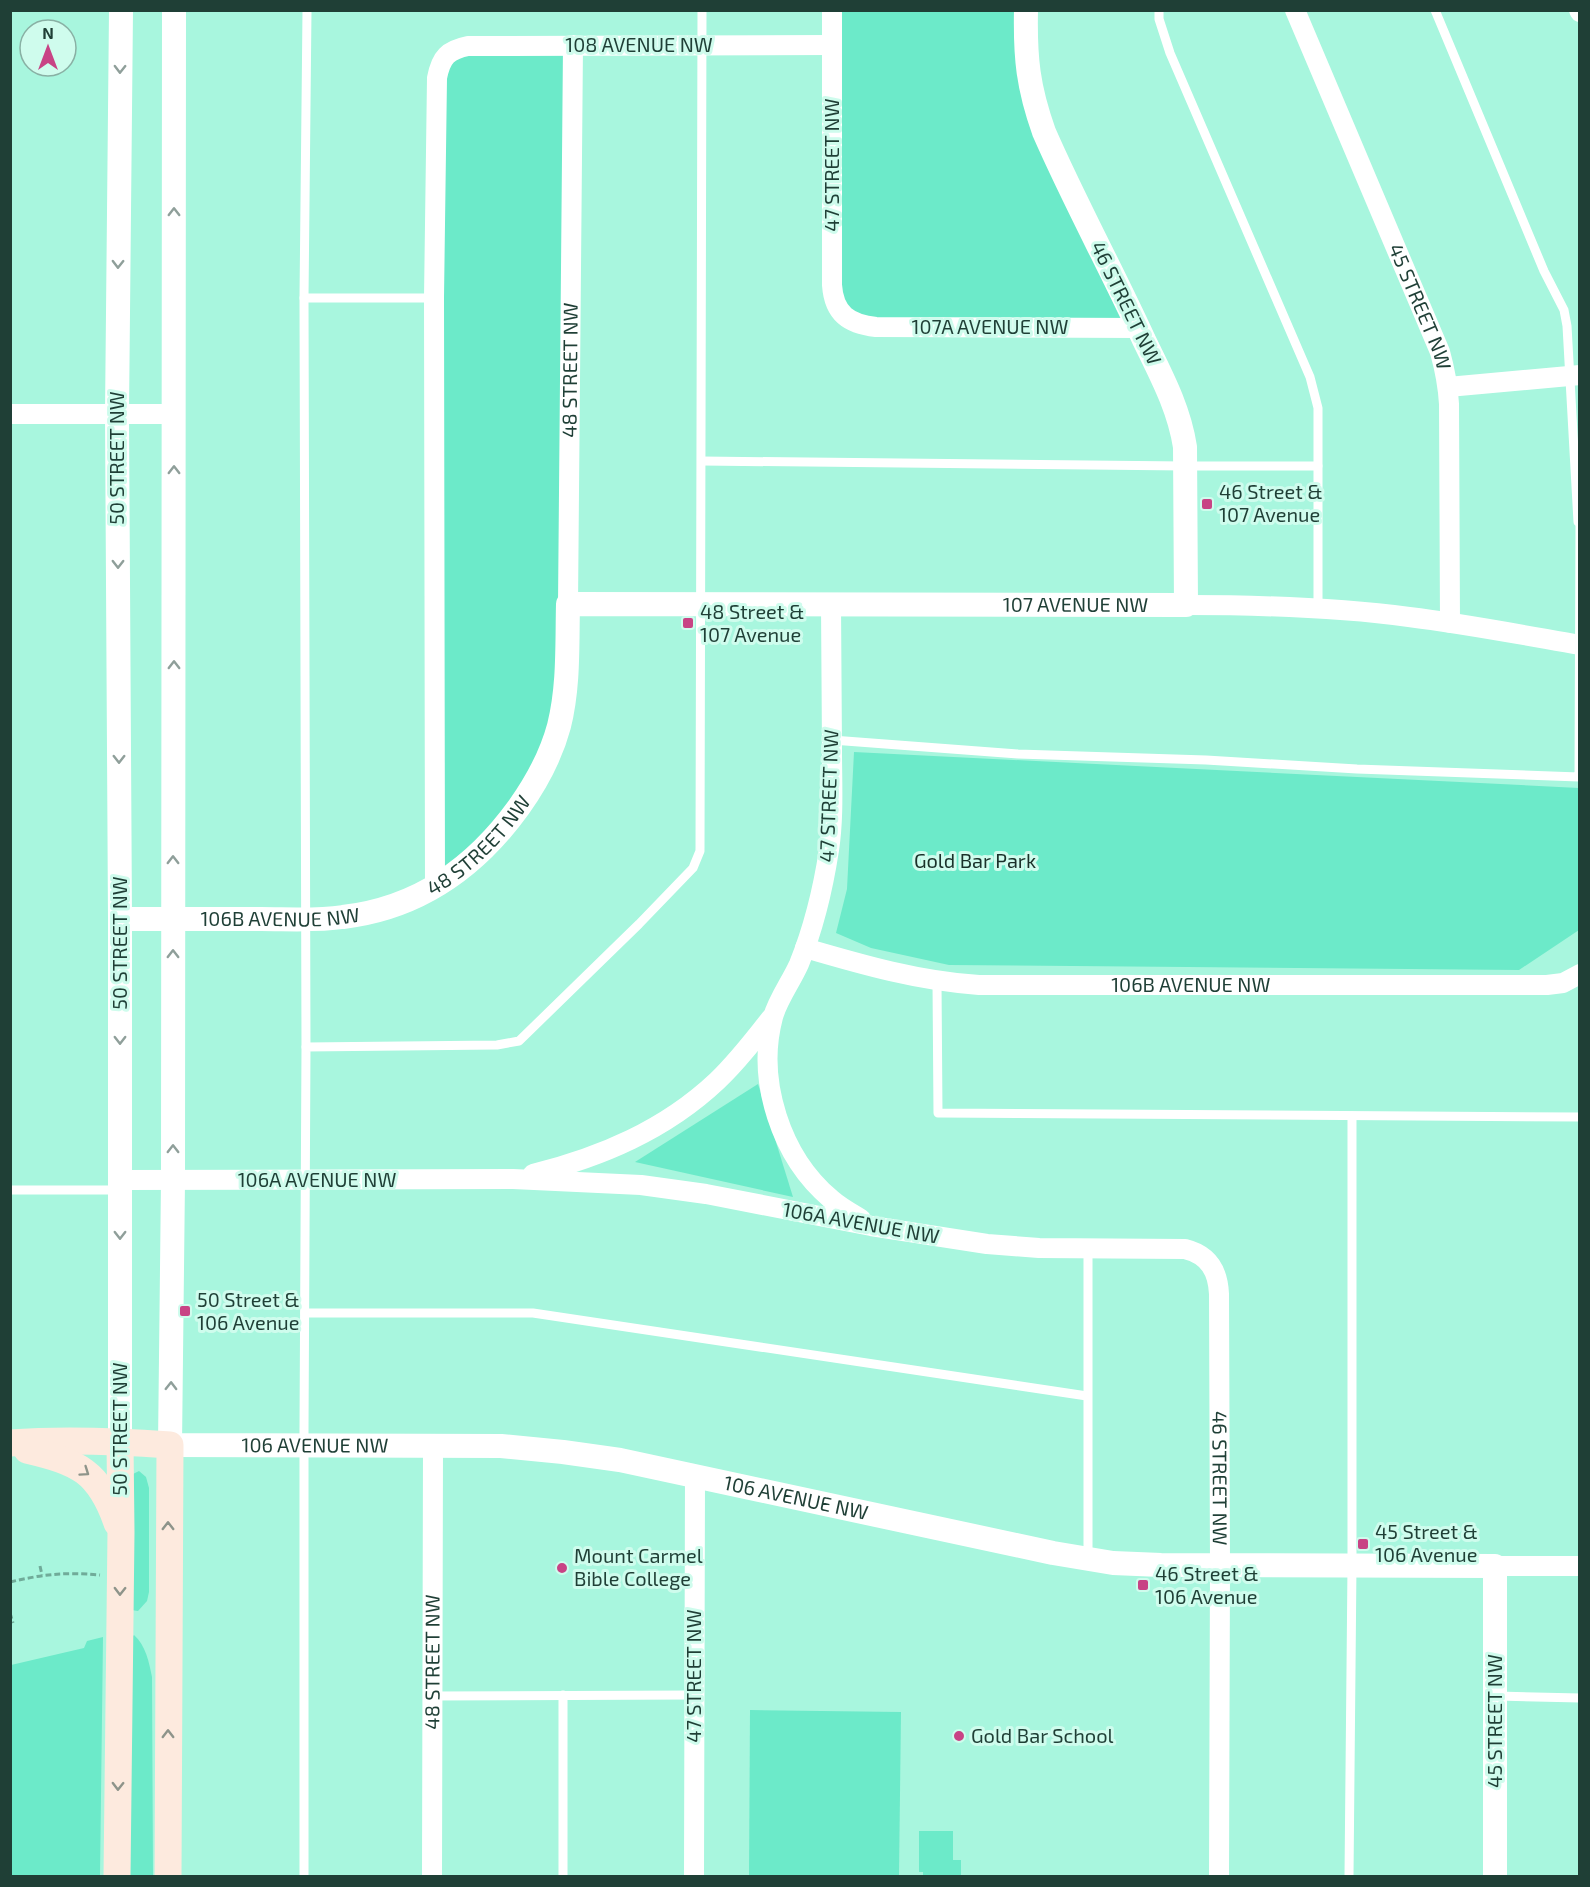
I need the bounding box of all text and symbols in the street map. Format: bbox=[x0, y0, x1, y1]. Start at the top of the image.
north arrow bbox=[18, 18, 78, 78]
text: N bbox=[42, 23, 54, 42]
street label: 108 AVENUE NW bbox=[565, 32, 713, 56]
one-way arrow bbox=[114, 64, 127, 73]
street label: 47 STREET NW bbox=[819, 98, 843, 232]
one-way arrow bbox=[168, 208, 180, 217]
street label: 46 STREET NW bbox=[1087, 237, 1167, 368]
street label: 45 STREET NW bbox=[1384, 240, 1457, 372]
one-way arrow bbox=[112, 259, 124, 268]
street label: 48 STREET NW bbox=[556, 302, 582, 438]
street label: 107A AVENUE NW bbox=[912, 314, 1068, 338]
street label: 50 STREET NW bbox=[104, 391, 128, 525]
one-way arrow bbox=[168, 466, 180, 475]
place label: 46 Street & 107 Avenue bbox=[1219, 479, 1323, 526]
marker: 46 Street & 107 Avenue bbox=[1200, 497, 1214, 511]
one-way arrow bbox=[112, 559, 124, 568]
street label: 107 AVENUE NW bbox=[1003, 592, 1148, 616]
place label: 48 Street & 107 Avenue bbox=[700, 599, 804, 646]
marker: 48 Street & 107 Avenue bbox=[681, 616, 695, 630]
one-way arrow bbox=[168, 661, 180, 670]
street label: 47 STREET NW bbox=[814, 729, 842, 863]
one-way arrow bbox=[113, 754, 125, 763]
street label: 48 STREET NW bbox=[422, 790, 535, 900]
park label: Gold Bar Park bbox=[914, 848, 1036, 872]
one-way arrow bbox=[167, 856, 179, 865]
street label: 50 STREET NW bbox=[107, 876, 131, 1010]
street label: 106B AVENUE NW bbox=[200, 902, 361, 931]
one-way arrow bbox=[167, 950, 179, 959]
street label: 106B AVENUE NW bbox=[1111, 972, 1270, 996]
one-way arrow bbox=[114, 1036, 126, 1045]
one-way arrow bbox=[167, 1145, 179, 1154]
street label: 106A AVENUE NW bbox=[238, 1167, 396, 1191]
street label: 106A AVENUE NW bbox=[781, 1196, 941, 1248]
one-way arrow bbox=[114, 1231, 126, 1240]
place label: 50 Street & 106 Avenue bbox=[197, 1287, 300, 1334]
marker: 50 Street & 106 Avenue bbox=[178, 1304, 192, 1318]
street label: 50 STREET NW bbox=[107, 1362, 131, 1496]
one-way arrow bbox=[165, 1382, 177, 1391]
street label: 46 STREET NW bbox=[1208, 1411, 1233, 1546]
street label: 106 AVENUE NW bbox=[242, 1432, 388, 1457]
one-way arrow bbox=[78, 1465, 89, 1476]
street label: 106 AVENUE NW bbox=[722, 1470, 871, 1524]
place label: 45 Street & 106 Avenue bbox=[1375, 1519, 1478, 1566]
one-way arrow bbox=[162, 1522, 174, 1531]
marker: 45 Street & 106 Avenue bbox=[1356, 1537, 1370, 1551]
place label: Mount Carmel Bible College bbox=[574, 1543, 703, 1590]
marker: Mount Carmel Bible College bbox=[555, 1561, 569, 1575]
place label: 46 Street & 106 Avenue bbox=[1155, 1561, 1259, 1608]
marker: 46 Street & 106 Avenue bbox=[1136, 1578, 1150, 1592]
one-way arrow bbox=[114, 1586, 126, 1595]
street label: 48 STREET NW bbox=[419, 1594, 444, 1730]
street label: 47 STREET NW bbox=[681, 1609, 705, 1743]
street label: 45 STREET NW bbox=[1482, 1654, 1506, 1788]
place label: Gold Bar School bbox=[971, 1723, 1114, 1747]
marker: Gold Bar School bbox=[952, 1729, 966, 1743]
one-way arrow bbox=[162, 1730, 174, 1739]
one-way arrow bbox=[112, 1781, 124, 1790]

